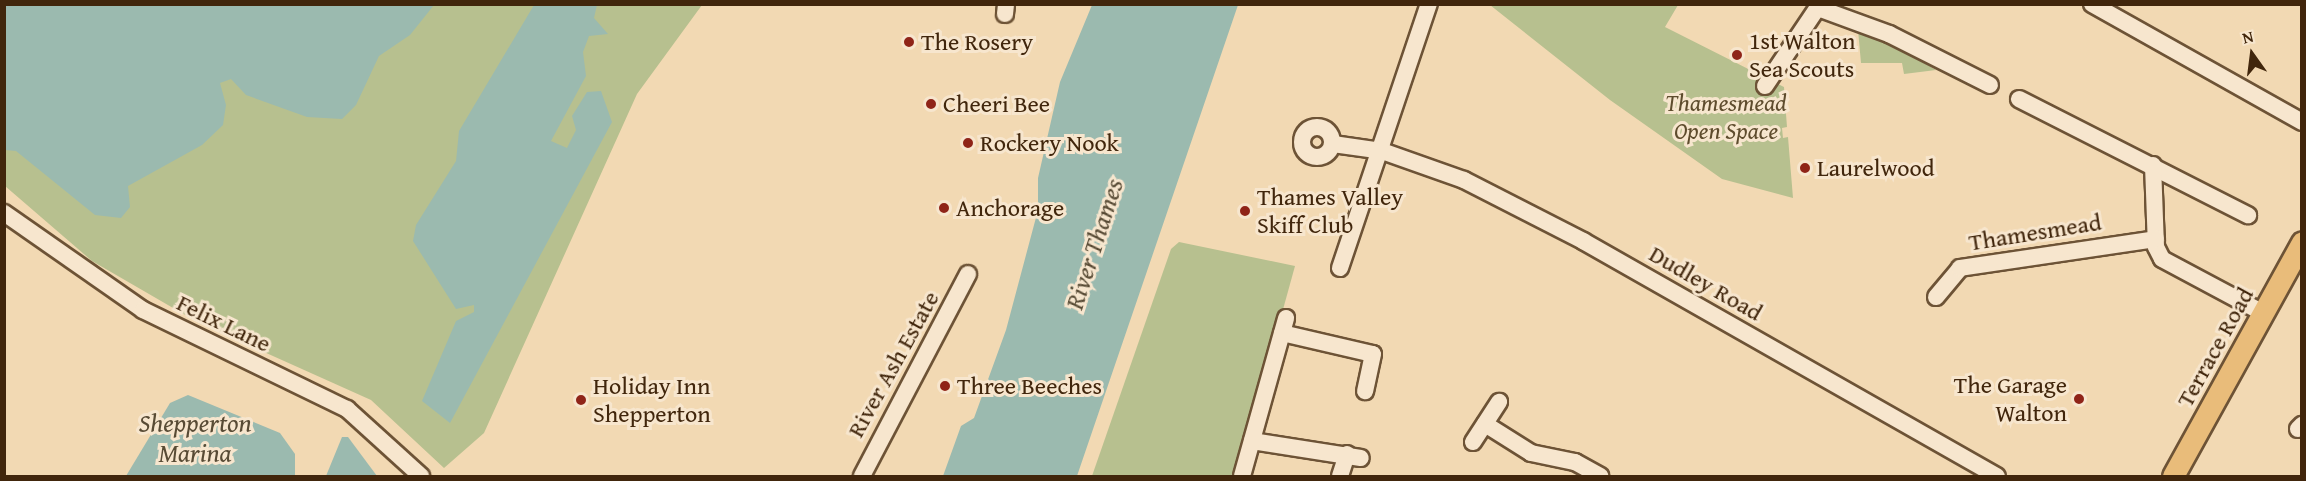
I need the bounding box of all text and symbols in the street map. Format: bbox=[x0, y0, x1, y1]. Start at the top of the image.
north arrow bbox=[2222, 24, 2282, 84]
text: N bbox=[2240, 24, 2256, 49]
place label: 1st Walton Sea Scouts bbox=[1749, 27, 1856, 83]
place label: The Rosery bbox=[921, 28, 1033, 56]
marker: The Rosery bbox=[902, 35, 916, 49]
marker: 1st Walton Sea Scouts bbox=[1730, 48, 1744, 62]
park label: Thamesmead Open Space bbox=[1665, 89, 1787, 145]
place label: Cheeri Bee bbox=[943, 90, 1050, 118]
marker: Cheeri Bee bbox=[924, 97, 938, 111]
place label: Rockery Nook bbox=[980, 129, 1119, 157]
marker: Rockery Nook bbox=[961, 136, 975, 150]
place label: Laurelwood bbox=[1817, 154, 1935, 182]
marker: Laurelwood bbox=[1798, 161, 1812, 175]
water label: River Thames bbox=[1058, 175, 1130, 313]
place label: Thames Valley Skiff Club bbox=[1257, 183, 1403, 239]
place label: Anchorage bbox=[956, 194, 1064, 222]
marker: Anchorage bbox=[937, 201, 951, 215]
marker: Thames Valley Skiff Club bbox=[1238, 204, 1252, 218]
street label: Thamesmead bbox=[1967, 207, 2103, 257]
street label: Dudley Road bbox=[1644, 239, 1768, 327]
street label: Terrace Road bbox=[2170, 282, 2260, 412]
street label: River Ash Estate bbox=[841, 286, 945, 442]
street label: Felix Lane bbox=[172, 288, 276, 358]
place label: The Garage Walton bbox=[1954, 371, 2067, 427]
place label: Holiday Inn Shepperton bbox=[593, 372, 711, 428]
place label: Three Beeches bbox=[957, 372, 1102, 400]
marker: Three Beeches bbox=[938, 379, 952, 393]
marker: The Garage Walton bbox=[2072, 392, 2086, 406]
marker: Holiday Inn Shepperton bbox=[574, 393, 588, 407]
water label: Shepperton Marina bbox=[138, 407, 252, 468]

